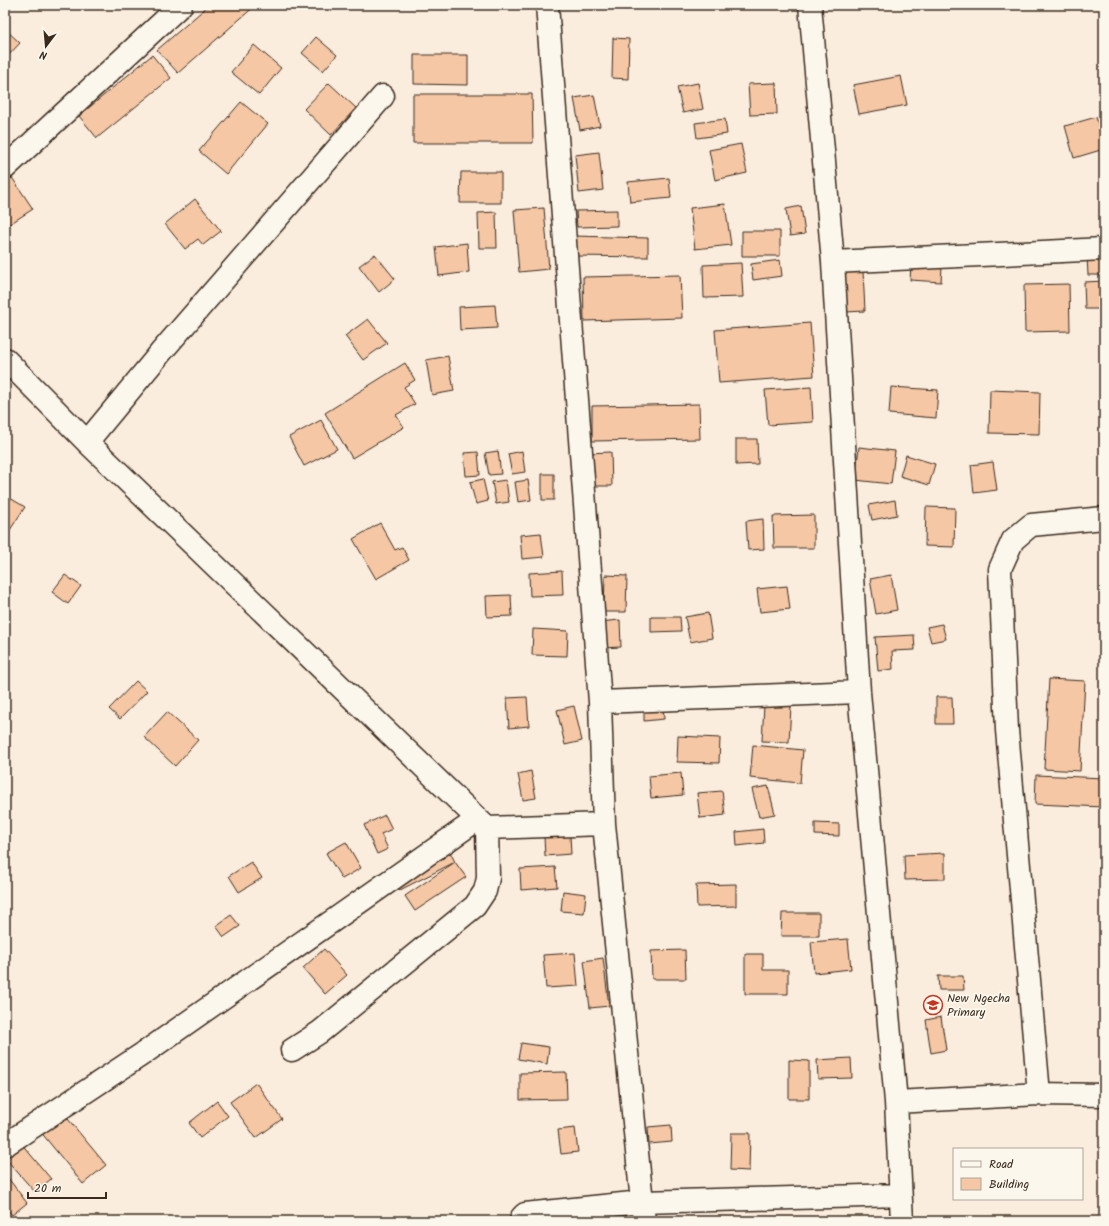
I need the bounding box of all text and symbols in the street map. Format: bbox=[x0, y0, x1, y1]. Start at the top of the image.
north arrow bbox=[26, 26, 66, 66]
text: N bbox=[38, 45, 49, 64]
place label: New Ngecha Primary bbox=[947, 989, 1010, 1022]
school or university icon: New Ngecha Primary bbox=[922, 994, 944, 1016]
legend bbox=[953, 1148, 1083, 1200]
text: Road bbox=[989, 1155, 1014, 1174]
scale bar bbox=[28, 1174, 106, 1200]
text: Building bbox=[989, 1175, 1029, 1194]
text: 20 m bbox=[34, 1179, 62, 1198]

